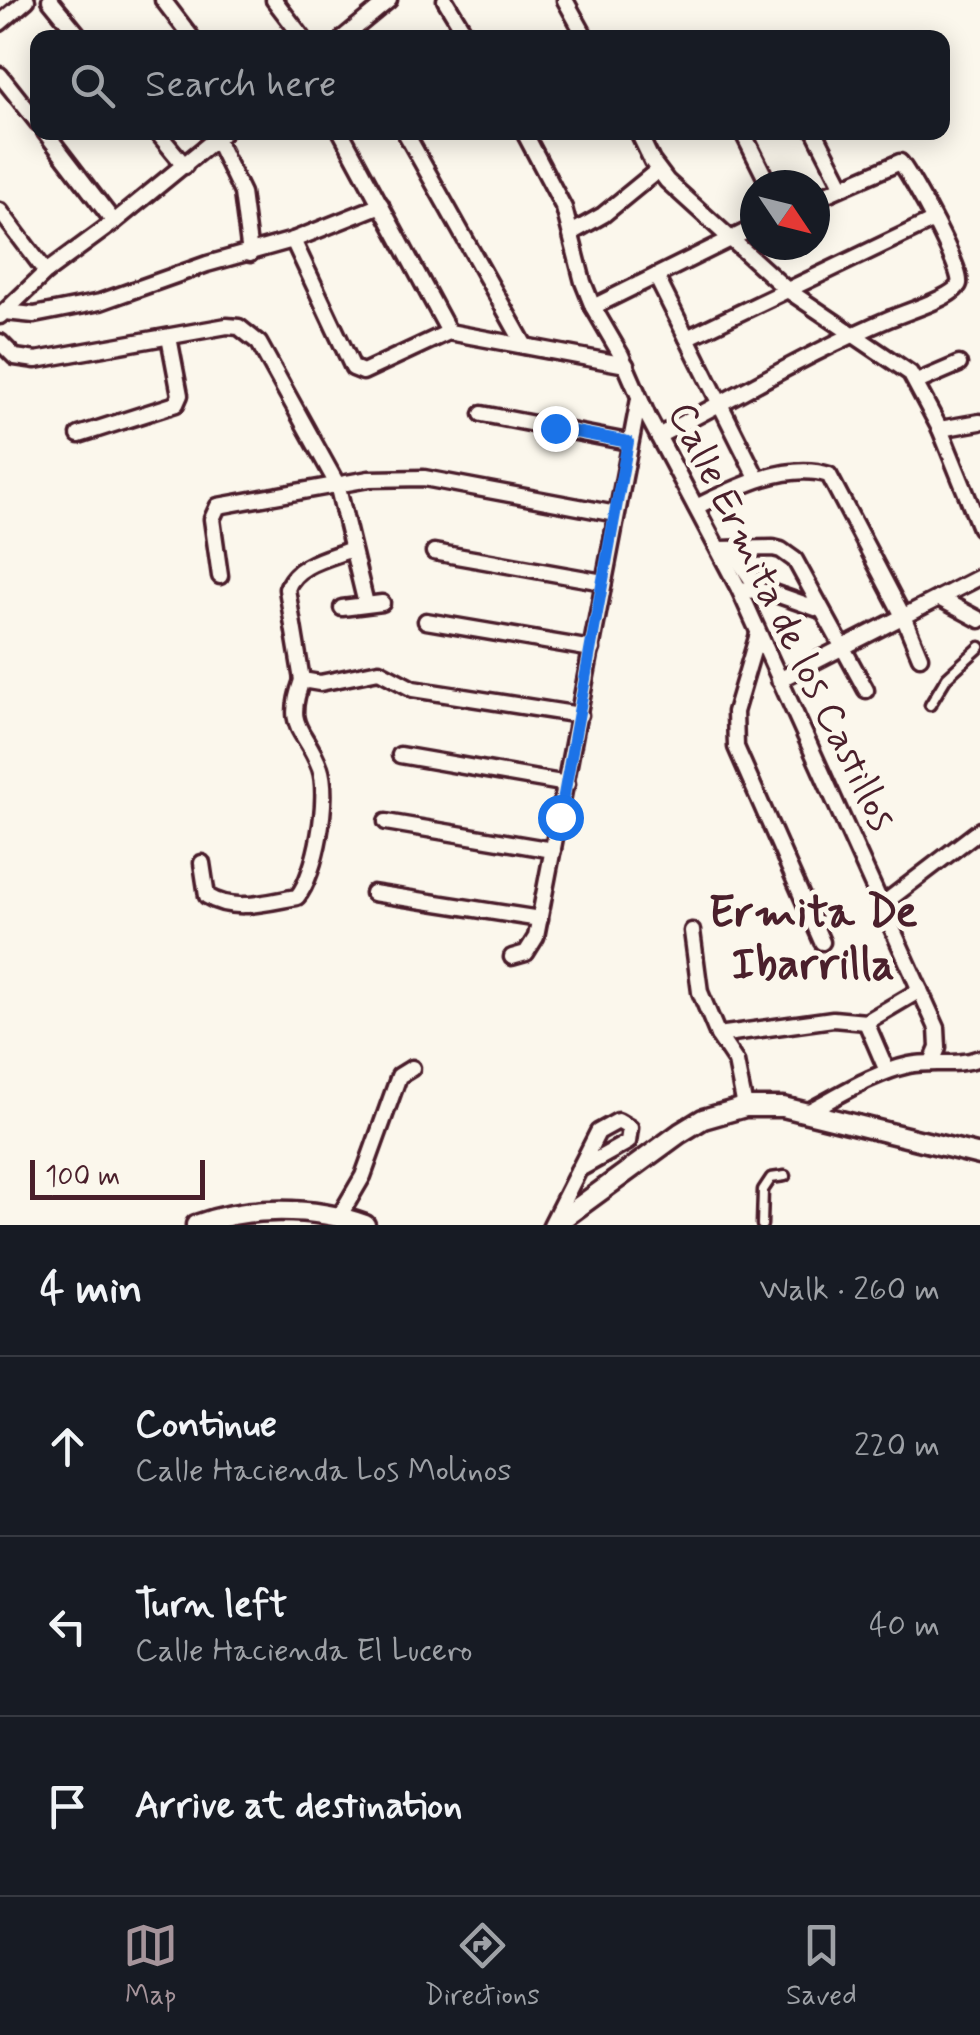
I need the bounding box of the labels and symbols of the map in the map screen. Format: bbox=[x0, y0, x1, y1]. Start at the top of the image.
north arrow bbox=[740, 170, 830, 260]
street label: Calle Ermita de los Castillos bbox=[654, 394, 908, 840]
route end bbox=[533, 406, 579, 452]
route start bbox=[538, 795, 584, 841]
district label: Ermita De Ibarrilla bbox=[708, 884, 918, 995]
scale bar bbox=[30, 1155, 205, 1200]

